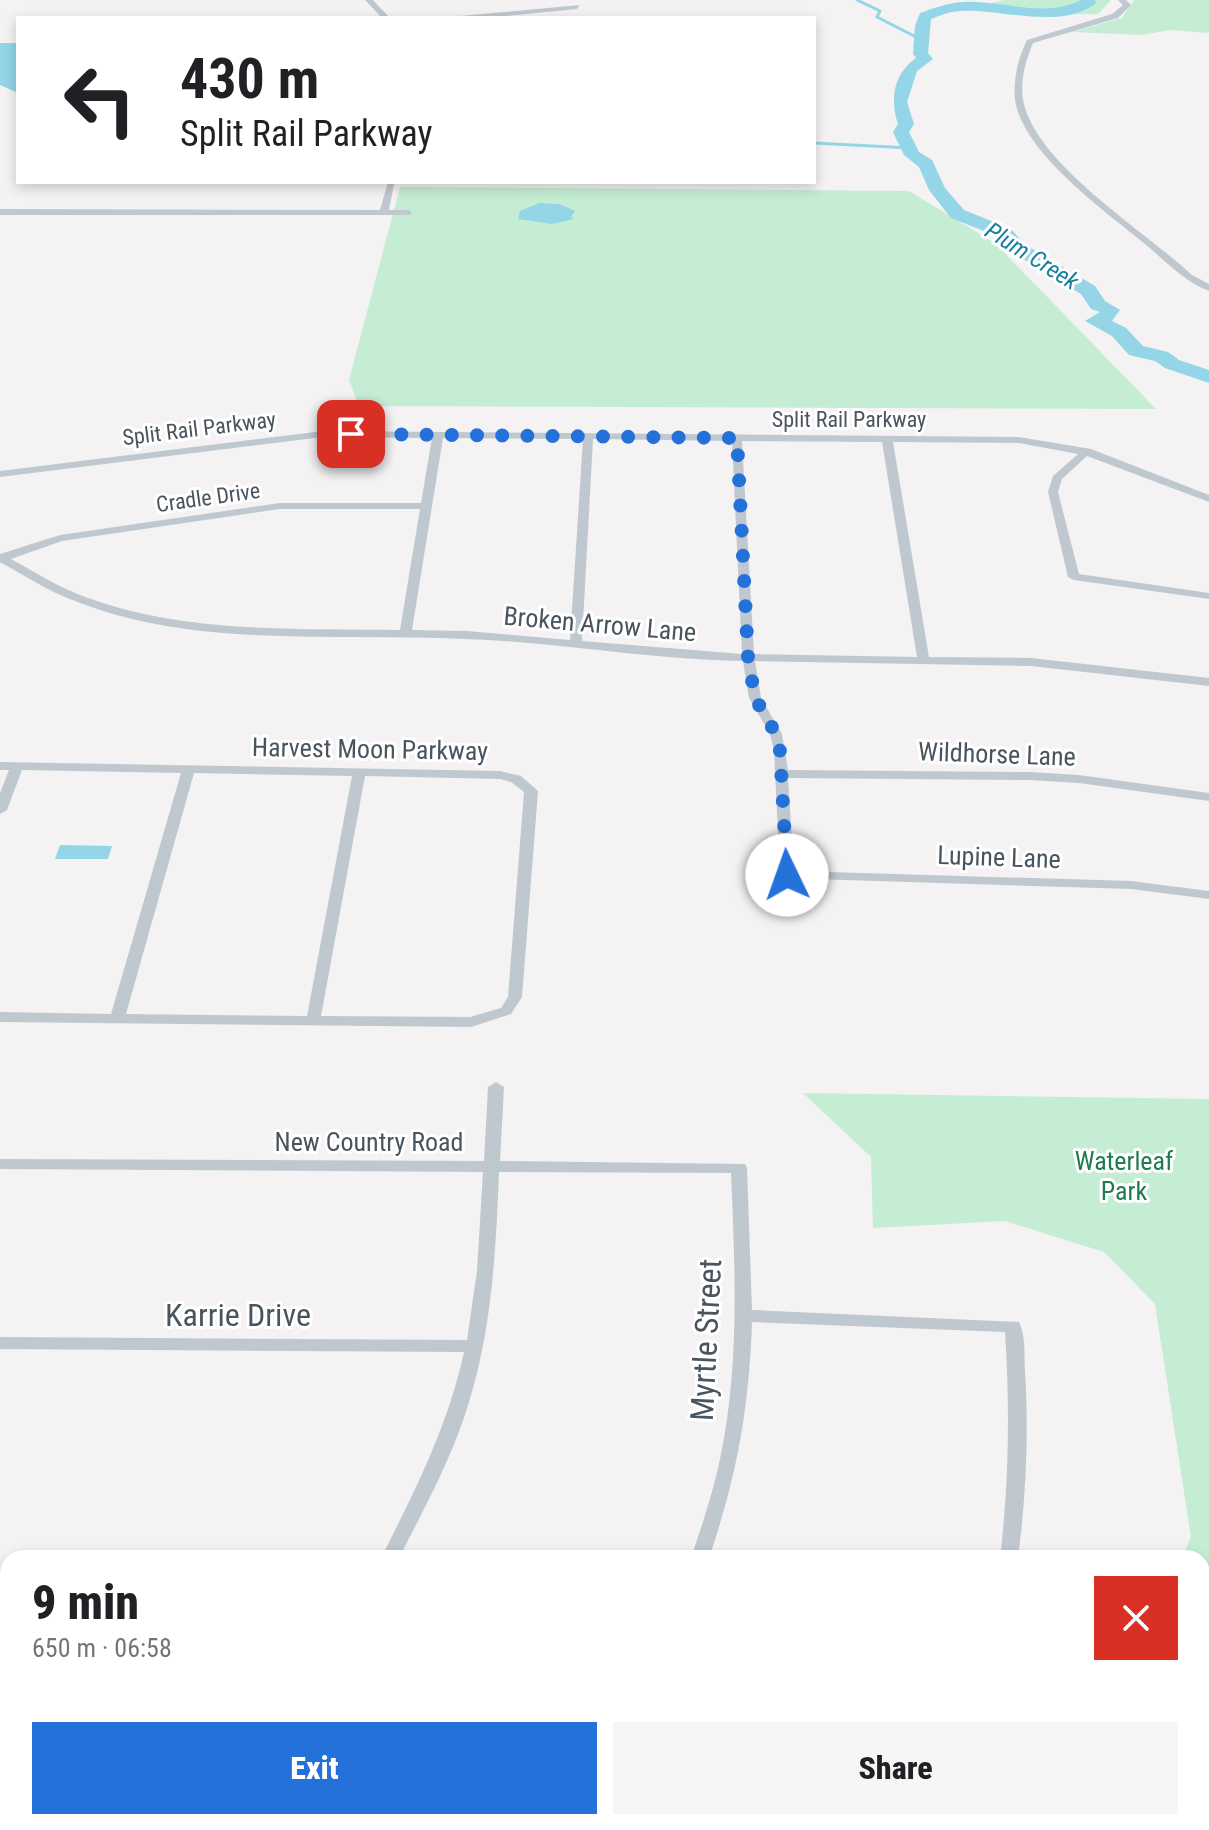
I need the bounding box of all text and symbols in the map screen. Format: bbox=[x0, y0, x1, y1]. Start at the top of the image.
text: 430 m bbox=[180, 46, 319, 112]
icon: left bbox=[48, 48, 152, 152]
text: Split Rail Parkway bbox=[180, 113, 433, 155]
water label: Plum Creek bbox=[980, 216, 1084, 296]
pin bbox=[317, 400, 385, 468]
street label: Split Rail Parkway bbox=[121, 407, 277, 450]
street label: Split Rail Parkway bbox=[772, 407, 926, 432]
icon: arrive bbox=[329, 412, 373, 456]
street label: Cradle Drive bbox=[155, 478, 262, 517]
street label: Broken Arrow Lane bbox=[502, 601, 698, 647]
street label: Harvest Moon Parkway bbox=[252, 732, 488, 766]
street label: Wildhorse Lane bbox=[918, 736, 1076, 772]
position arrow bbox=[745, 833, 829, 917]
street label: Lupine Lane bbox=[937, 840, 1061, 874]
street label: New Country Road bbox=[275, 1127, 463, 1157]
park label: Waterleaf Park bbox=[1075, 1146, 1173, 1206]
street label: Myrtle Street bbox=[683, 1258, 729, 1422]
street label: Karrie Drive bbox=[165, 1296, 311, 1334]
text: 9 min bbox=[32, 1574, 139, 1631]
button: close bbox=[1094, 1576, 1178, 1660]
text: 650 m · 06:58 bbox=[32, 1633, 172, 1663]
button: Exit bbox=[32, 1722, 597, 1814]
button: Share bbox=[613, 1722, 1178, 1814]

